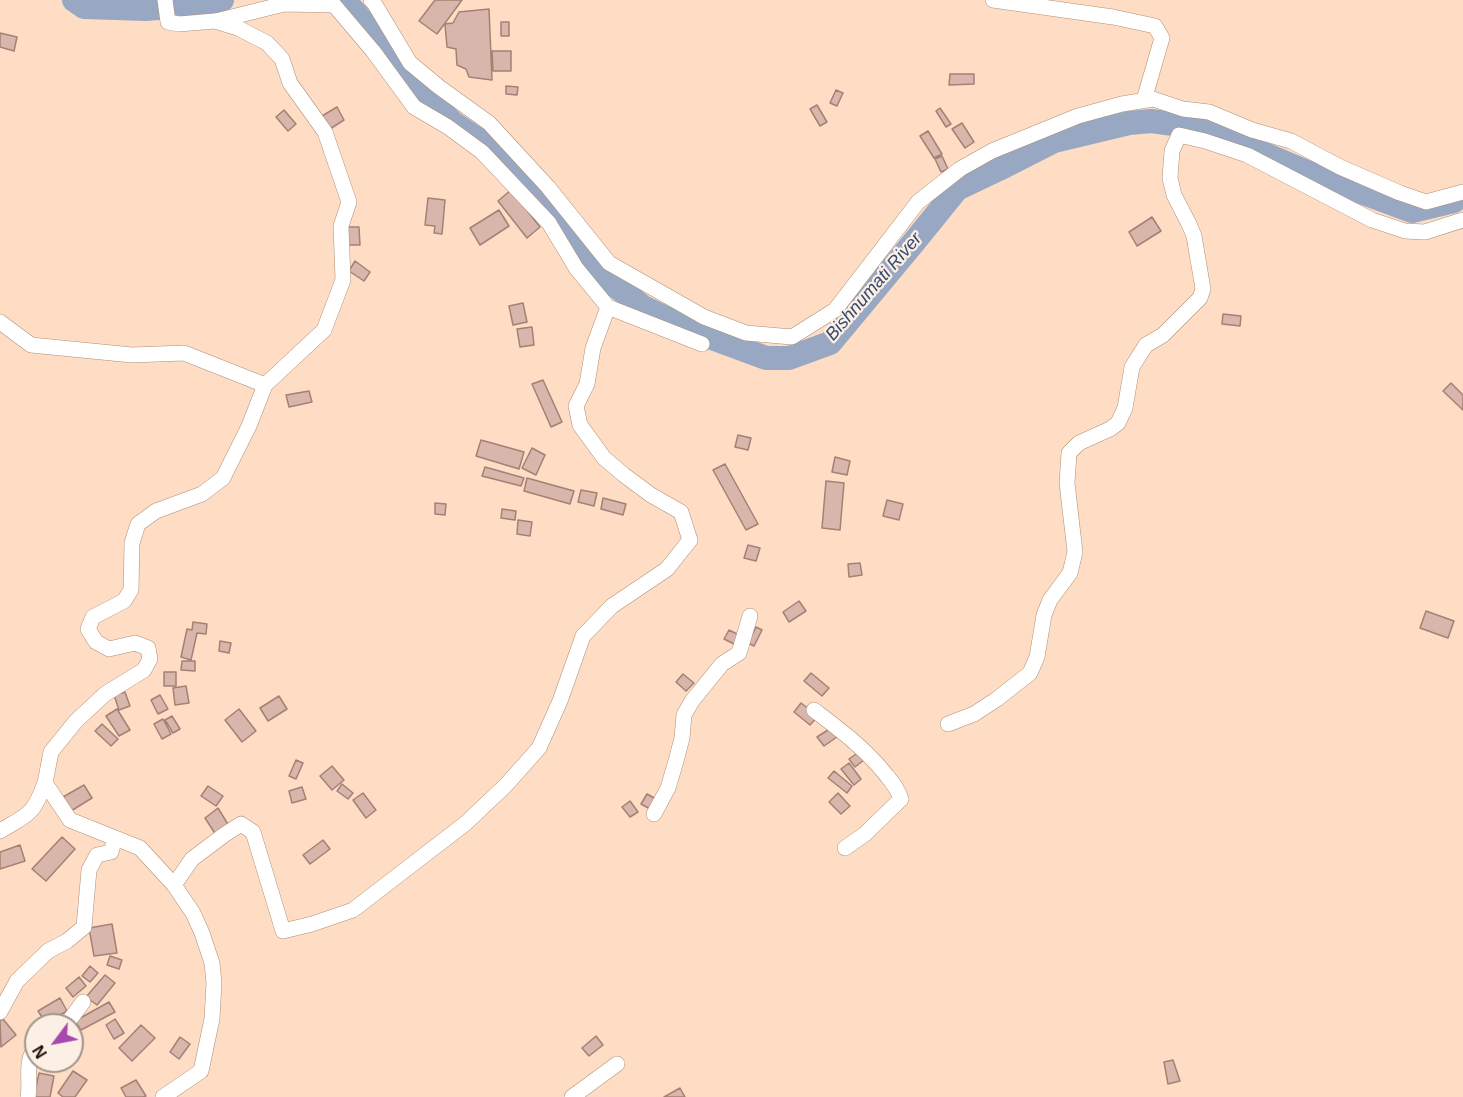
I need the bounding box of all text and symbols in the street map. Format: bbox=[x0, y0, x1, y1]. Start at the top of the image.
water label: Bishnumati River bbox=[821, 229, 927, 345]
north arrow bbox=[24, 1013, 84, 1073]
text: N bbox=[30, 1042, 50, 1061]

